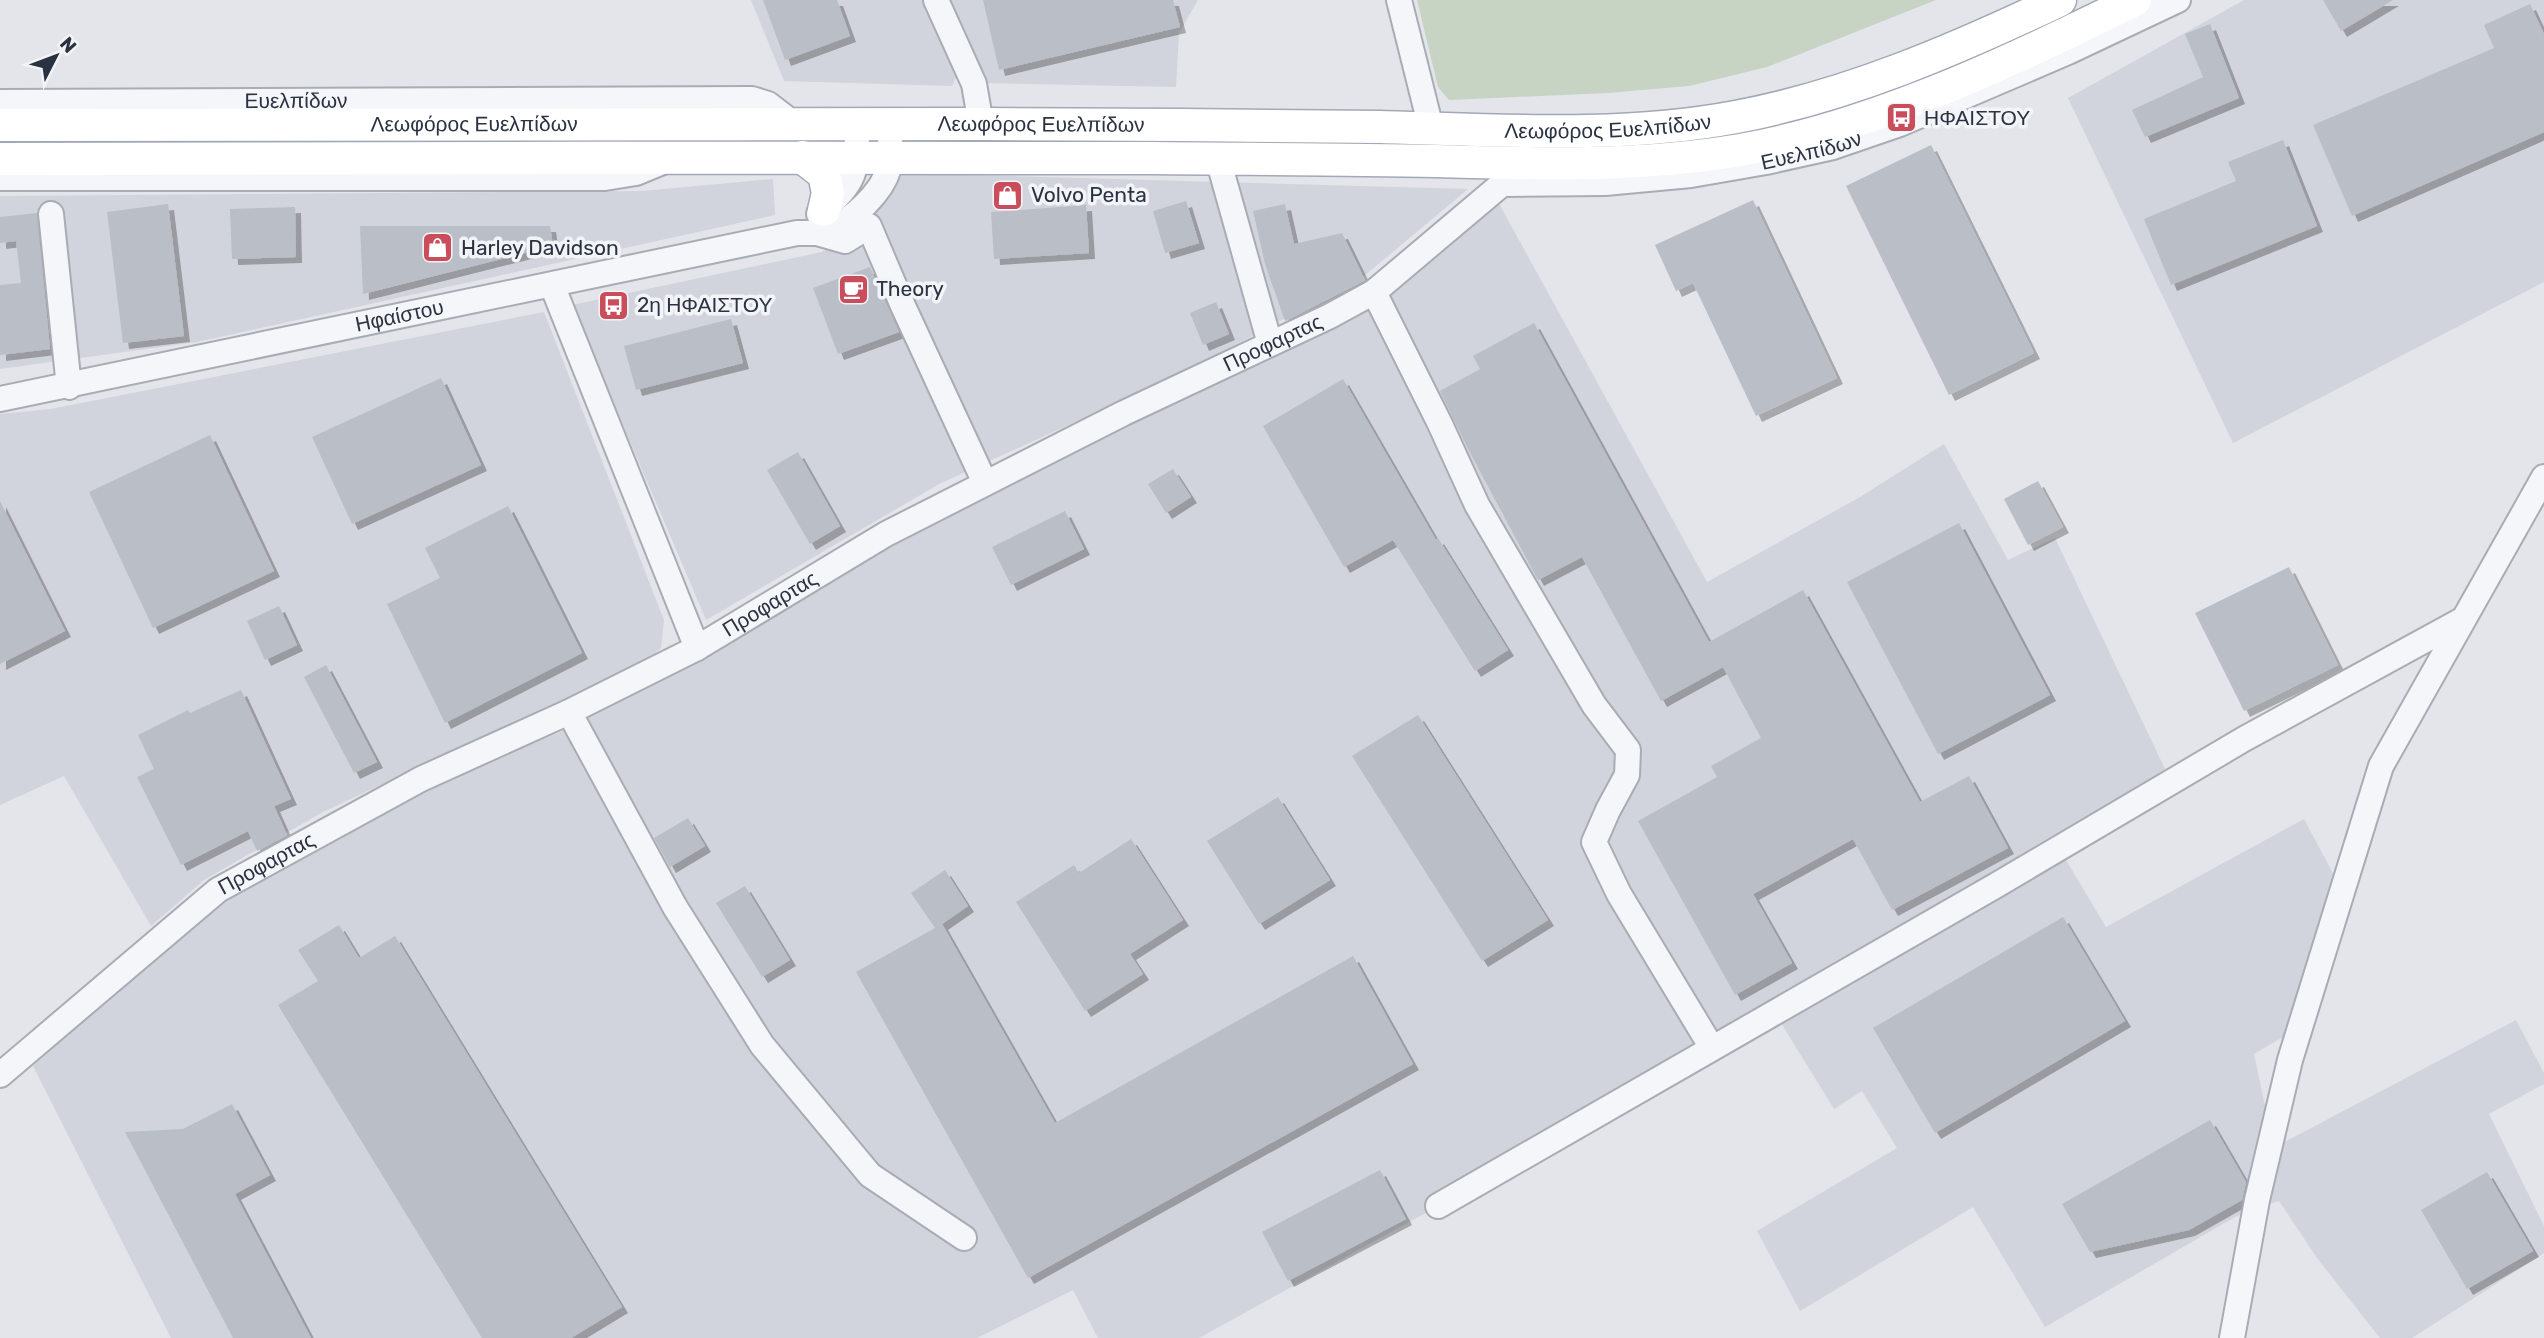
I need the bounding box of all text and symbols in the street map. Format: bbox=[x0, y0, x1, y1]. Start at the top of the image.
north arrow bbox=[21, 21, 91, 91]
text: N bbox=[55, 32, 81, 58]
street label: Ευελπίδων bbox=[244, 88, 348, 113]
bus stop icon: ΗΦΑΙΣΤΟΥ bbox=[1884, 101, 1918, 135]
place label: ΗΦΑΙΣΤΟΥ bbox=[1924, 105, 2030, 130]
street label: Λεωφόρος Ευελπίδων bbox=[1504, 108, 1713, 143]
street label: Λεωφόρος Ευελπίδων bbox=[370, 111, 578, 136]
street label: Λεωφόρος Ευελπίδων bbox=[937, 111, 1145, 137]
street label: Ευελπίδων bbox=[1758, 125, 1865, 175]
shop icon: Volvo Penta bbox=[991, 178, 1025, 212]
place label: Volvo Penta bbox=[1031, 182, 1147, 207]
shop icon: Harley Davidson bbox=[421, 231, 455, 265]
place label: Harley Davidson bbox=[461, 235, 619, 260]
cafe icon: Theory bbox=[836, 272, 870, 306]
place label: Theory bbox=[876, 276, 944, 301]
bus stop icon: 2η ΗΦΑΙΣΤΟΥ bbox=[597, 288, 631, 322]
place label: 2η ΗΦΑΙΣΤΟΥ bbox=[637, 292, 772, 317]
street label: Ηφαίστου bbox=[353, 294, 446, 337]
street label: Προφαρτας bbox=[1219, 309, 1326, 376]
street label: Προφαρτας bbox=[718, 565, 822, 642]
street label: Προφαρτας bbox=[213, 827, 319, 900]

